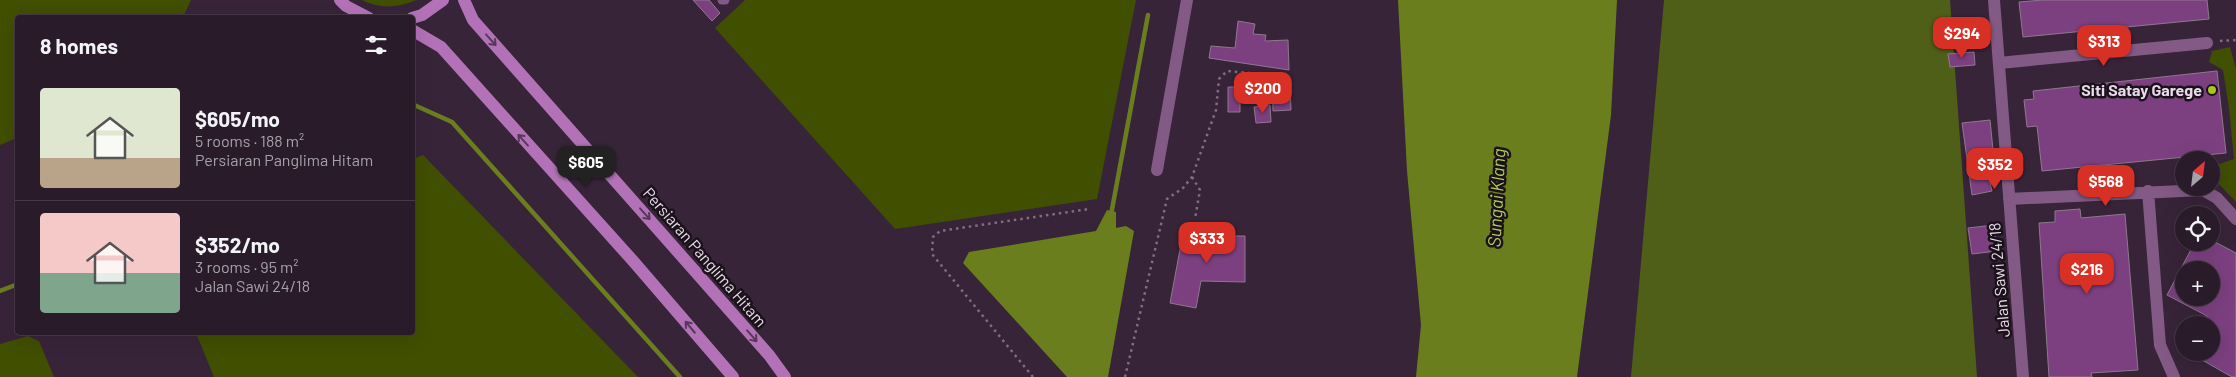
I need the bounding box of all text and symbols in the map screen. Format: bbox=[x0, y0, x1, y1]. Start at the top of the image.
pin: $294 bbox=[1932, 17, 1992, 59]
text: $294 bbox=[1944, 23, 1980, 42]
pin: $313 bbox=[2074, 24, 2134, 67]
icon: filters bbox=[362, 31, 390, 59]
text: $313 bbox=[2088, 31, 2120, 50]
text: 8 homes bbox=[40, 33, 118, 58]
one-way arrow bbox=[485, 33, 497, 46]
pin: $200 bbox=[1233, 72, 1293, 114]
text: $200 bbox=[1245, 78, 1281, 97]
place label: Siti Satay Garege bbox=[2081, 80, 2202, 99]
marker: Siti Satay Garege bbox=[2206, 84, 2218, 96]
text: $605/mo bbox=[195, 106, 280, 131]
icon: home bbox=[80, 108, 140, 168]
text: 5 rooms · 188 m² bbox=[195, 131, 304, 150]
one-way arrow bbox=[517, 133, 529, 146]
pin: $605 bbox=[556, 146, 616, 188]
water label: Sungai Klang bbox=[1482, 148, 1510, 248]
pin: $352 bbox=[1965, 148, 2025, 190]
text: Persiaran Panglima Hitam bbox=[195, 150, 373, 169]
north arrow bbox=[2175, 151, 2220, 196]
map controls bbox=[2175, 151, 2220, 361]
text: $605 bbox=[568, 152, 604, 171]
text: $352 bbox=[1977, 154, 2013, 173]
pin: $568 bbox=[2076, 164, 2136, 207]
text: $568 bbox=[2088, 171, 2124, 190]
street label: Persiaran Panglima Hitam bbox=[640, 183, 771, 330]
button: locate bbox=[2175, 206, 2220, 251]
one-way arrow bbox=[639, 207, 651, 220]
pin: $333 bbox=[1177, 222, 1237, 264]
street label: Jalan Sawi 24/18 bbox=[1984, 222, 2013, 338]
text: $333 bbox=[1189, 228, 1225, 247]
text: $352/mo bbox=[195, 232, 280, 257]
icon: home bbox=[80, 233, 140, 293]
pin: $216 bbox=[2057, 252, 2117, 295]
text: 3 rooms · 95 m² bbox=[195, 257, 299, 276]
text: $216 bbox=[2071, 259, 2103, 278]
button: + bbox=[2175, 261, 2220, 306]
text: Jalan Sawi 24/18 bbox=[195, 276, 310, 295]
button: − bbox=[2175, 316, 2220, 361]
one-way arrow bbox=[684, 320, 695, 333]
one-way arrow bbox=[746, 330, 758, 343]

